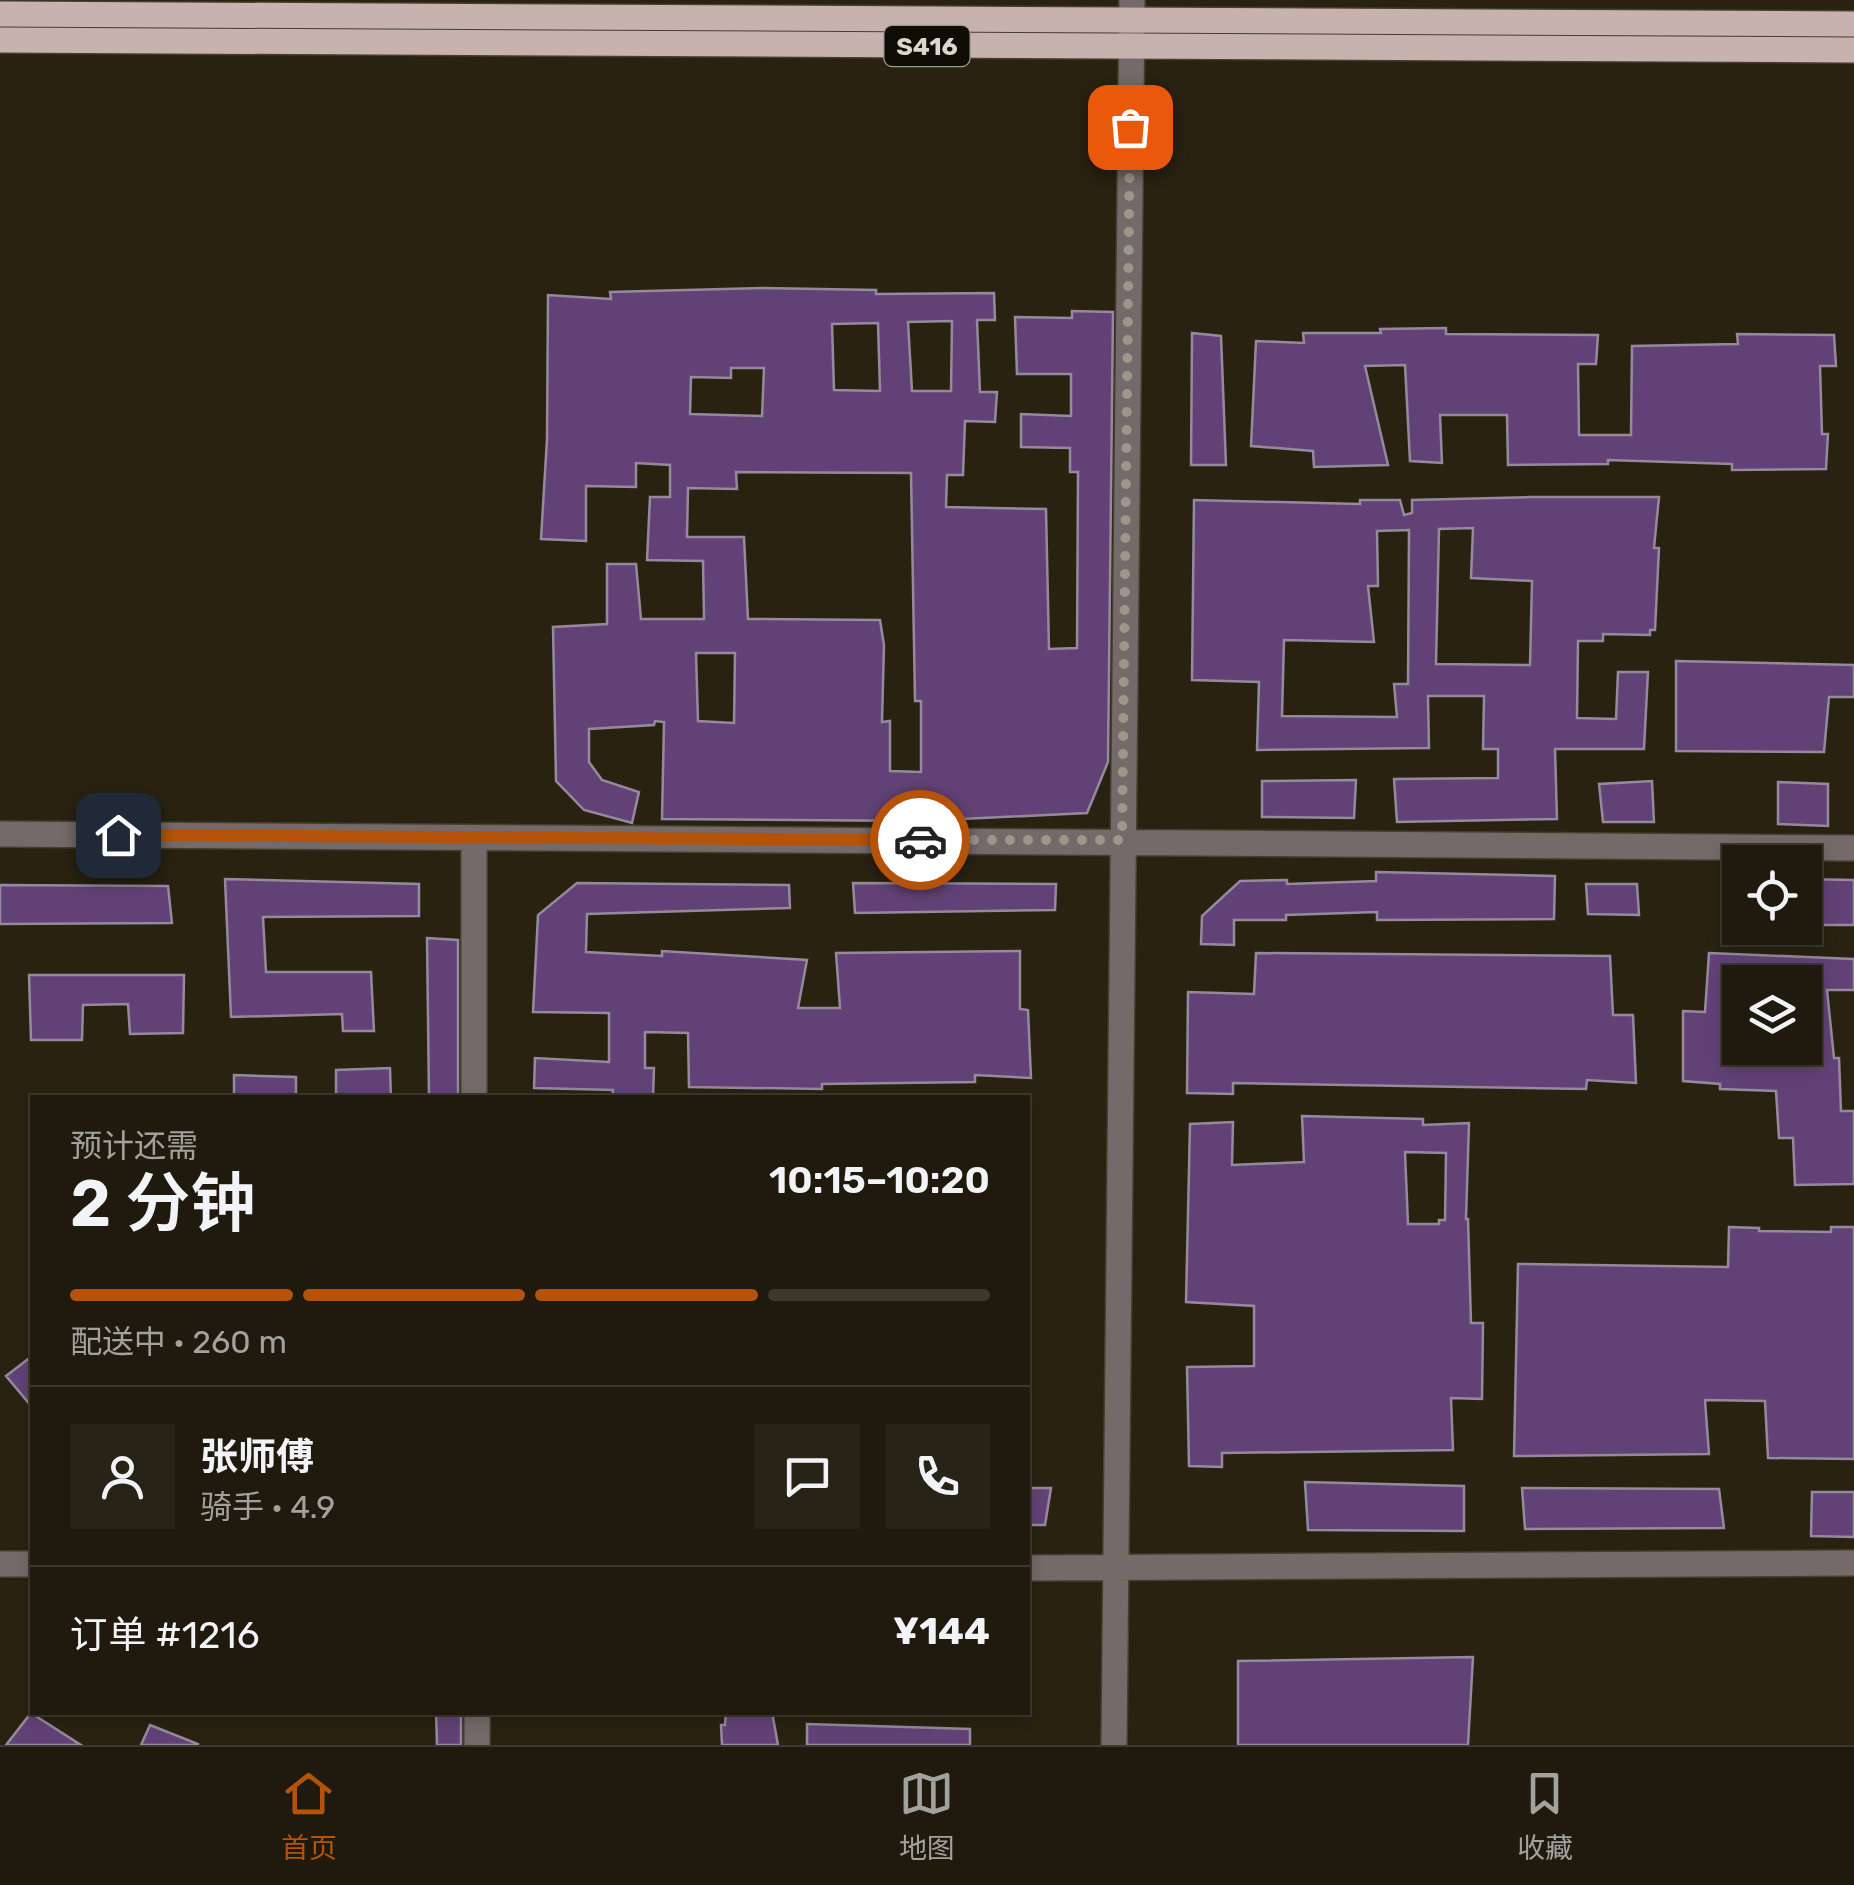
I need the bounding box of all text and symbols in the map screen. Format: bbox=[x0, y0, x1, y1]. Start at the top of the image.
road number: S416 bbox=[884, 26, 970, 66]
pin bbox=[1088, 85, 1173, 170]
icon: bag bbox=[1103, 100, 1158, 155]
courier bbox=[870, 790, 970, 890]
pin bbox=[76, 793, 161, 878]
icon: home bbox=[91, 808, 146, 863]
icon: car bbox=[893, 813, 948, 868]
map controls bbox=[1722, 845, 1822, 1065]
button: locate bbox=[1722, 845, 1822, 945]
button: layers bbox=[1722, 965, 1822, 1065]
text: 预计还需 bbox=[70, 1127, 198, 1165]
text: 10:15–10:20 bbox=[769, 1157, 990, 1203]
text: 2 分钟 bbox=[70, 1165, 256, 1242]
text: 配送中 · 260 m bbox=[70, 1323, 287, 1361]
button: person bbox=[70, 1424, 175, 1529]
button: chat bbox=[755, 1424, 860, 1529]
button: phone bbox=[885, 1424, 990, 1529]
text: 张师傅 bbox=[200, 1434, 314, 1480]
text: 骑手 · 4.9 bbox=[200, 1488, 335, 1526]
text: ¥144 bbox=[893, 1608, 990, 1654]
text: 订单 #1216 bbox=[70, 1612, 260, 1658]
tab: 首页 bbox=[281, 1766, 337, 1866]
tab: 地图 bbox=[899, 1766, 955, 1866]
tab: 收藏 bbox=[1517, 1766, 1573, 1866]

